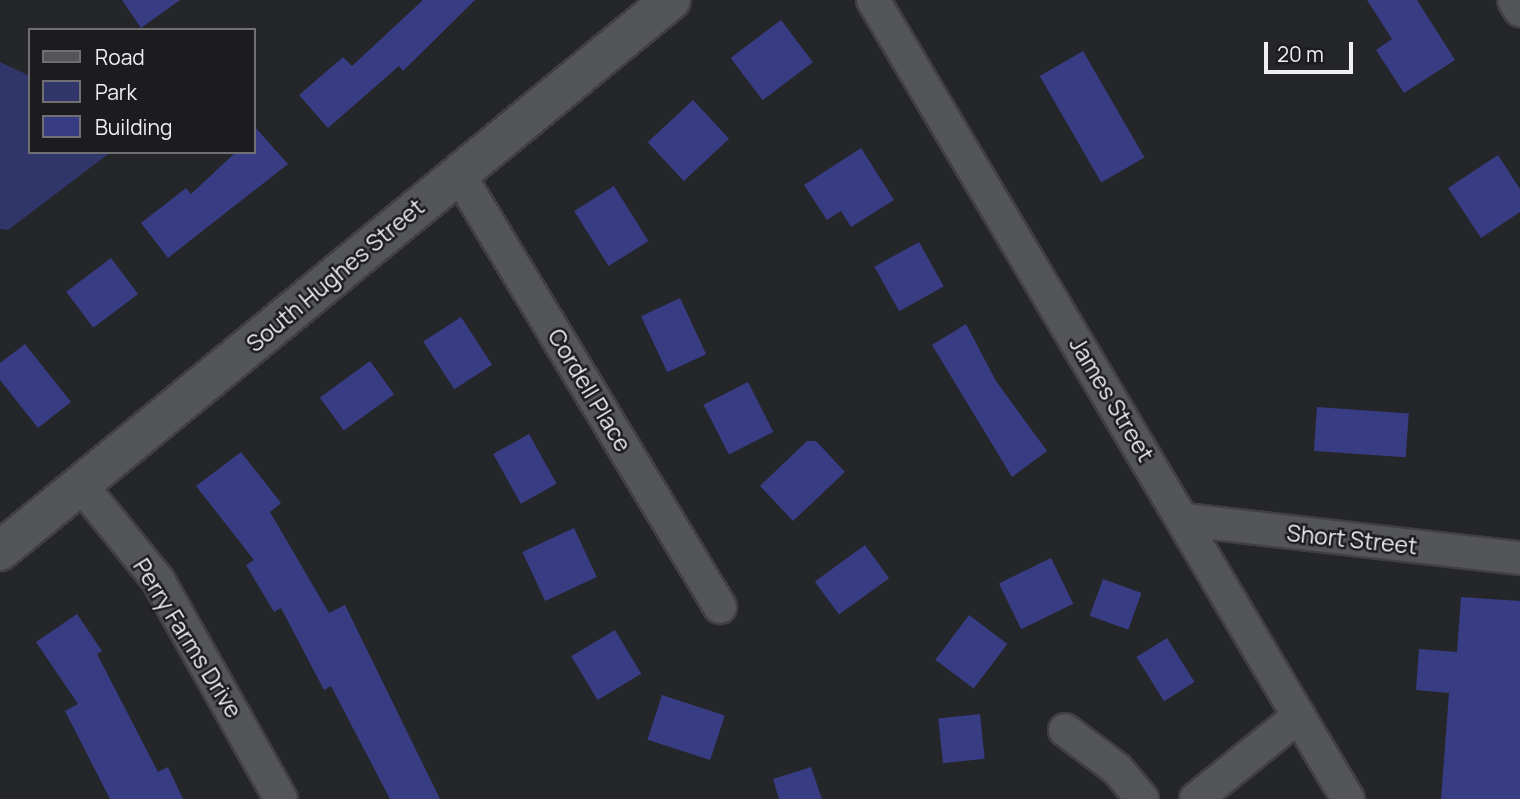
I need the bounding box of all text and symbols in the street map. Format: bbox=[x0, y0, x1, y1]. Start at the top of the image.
legend bbox=[28, 28, 256, 154]
scale bar bbox=[1268, 28, 1357, 72]
text: 20 m bbox=[1277, 40, 1324, 68]
text: Road bbox=[95, 43, 145, 71]
text: Park bbox=[95, 78, 137, 106]
text: Building bbox=[95, 113, 172, 141]
street label: South Hughes Street bbox=[241, 193, 429, 357]
street label: Cordell Place bbox=[543, 324, 637, 456]
street label: James Street bbox=[1064, 332, 1160, 466]
street label: Short Street bbox=[1285, 518, 1419, 560]
street label: Perry Farms Drive bbox=[128, 553, 248, 723]

